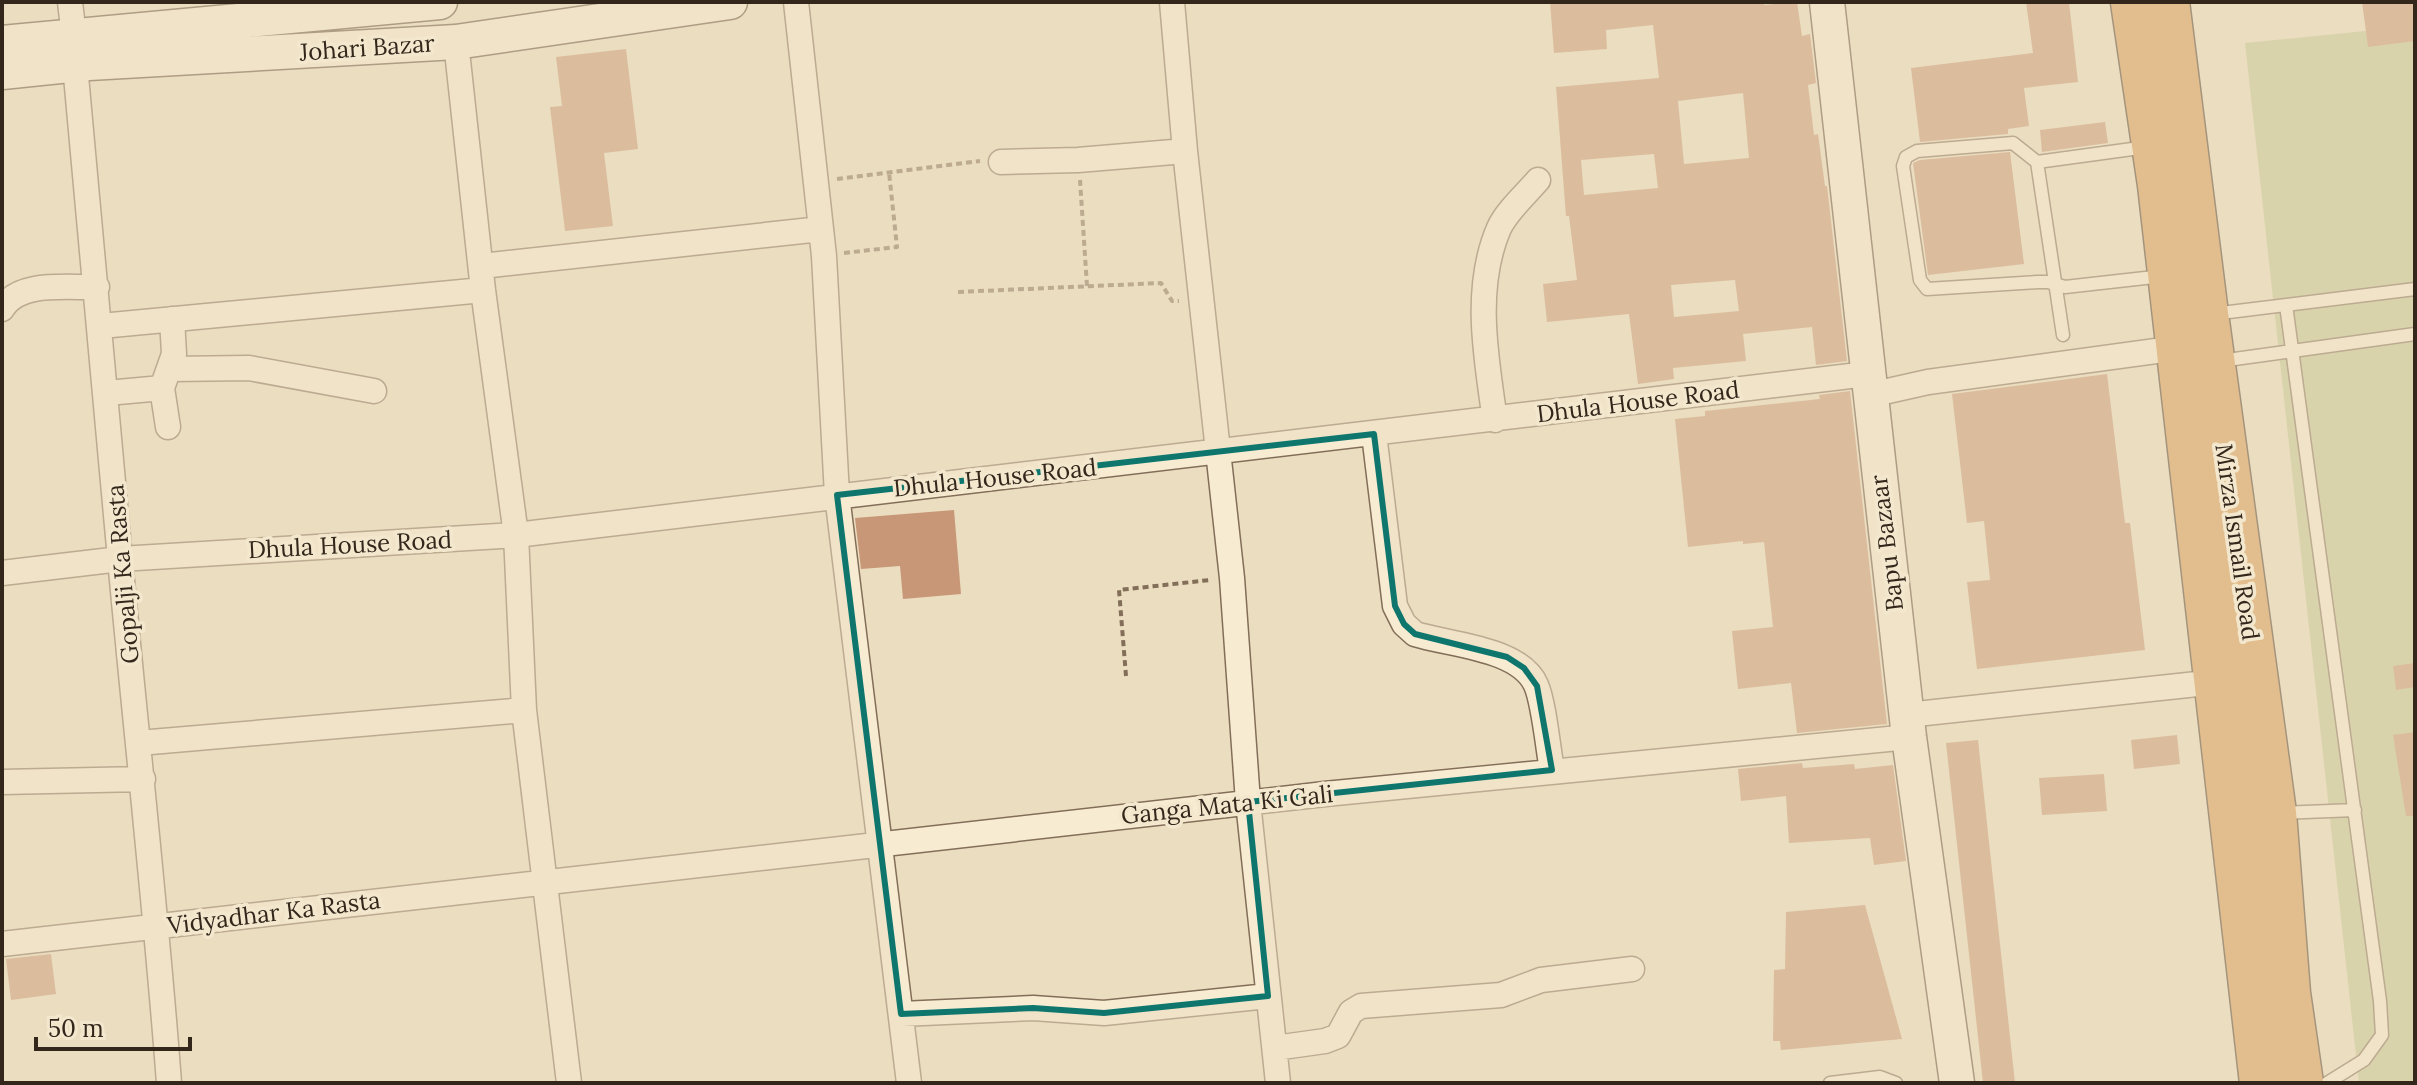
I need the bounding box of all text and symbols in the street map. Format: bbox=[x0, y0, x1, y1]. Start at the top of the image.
street label: Johari Bazar bbox=[297, 27, 436, 68]
street label: Dhula House Road bbox=[1535, 374, 1741, 429]
street label: Mirza Ismail Road bbox=[2208, 442, 2267, 642]
street label: Dhula House Road bbox=[892, 451, 1098, 504]
street label: Bapu Bazaar bbox=[1863, 473, 1910, 613]
street label: Gopalji Ka Rasta bbox=[99, 483, 146, 665]
street label: Dhula House Road bbox=[247, 524, 453, 565]
street label: Ganga Mata Ki Gali bbox=[1120, 778, 1334, 831]
street label: Vidyadhar Ka Rasta bbox=[165, 884, 382, 941]
scale bar bbox=[36, 1001, 190, 1051]
text: 50 m bbox=[48, 1013, 104, 1044]

